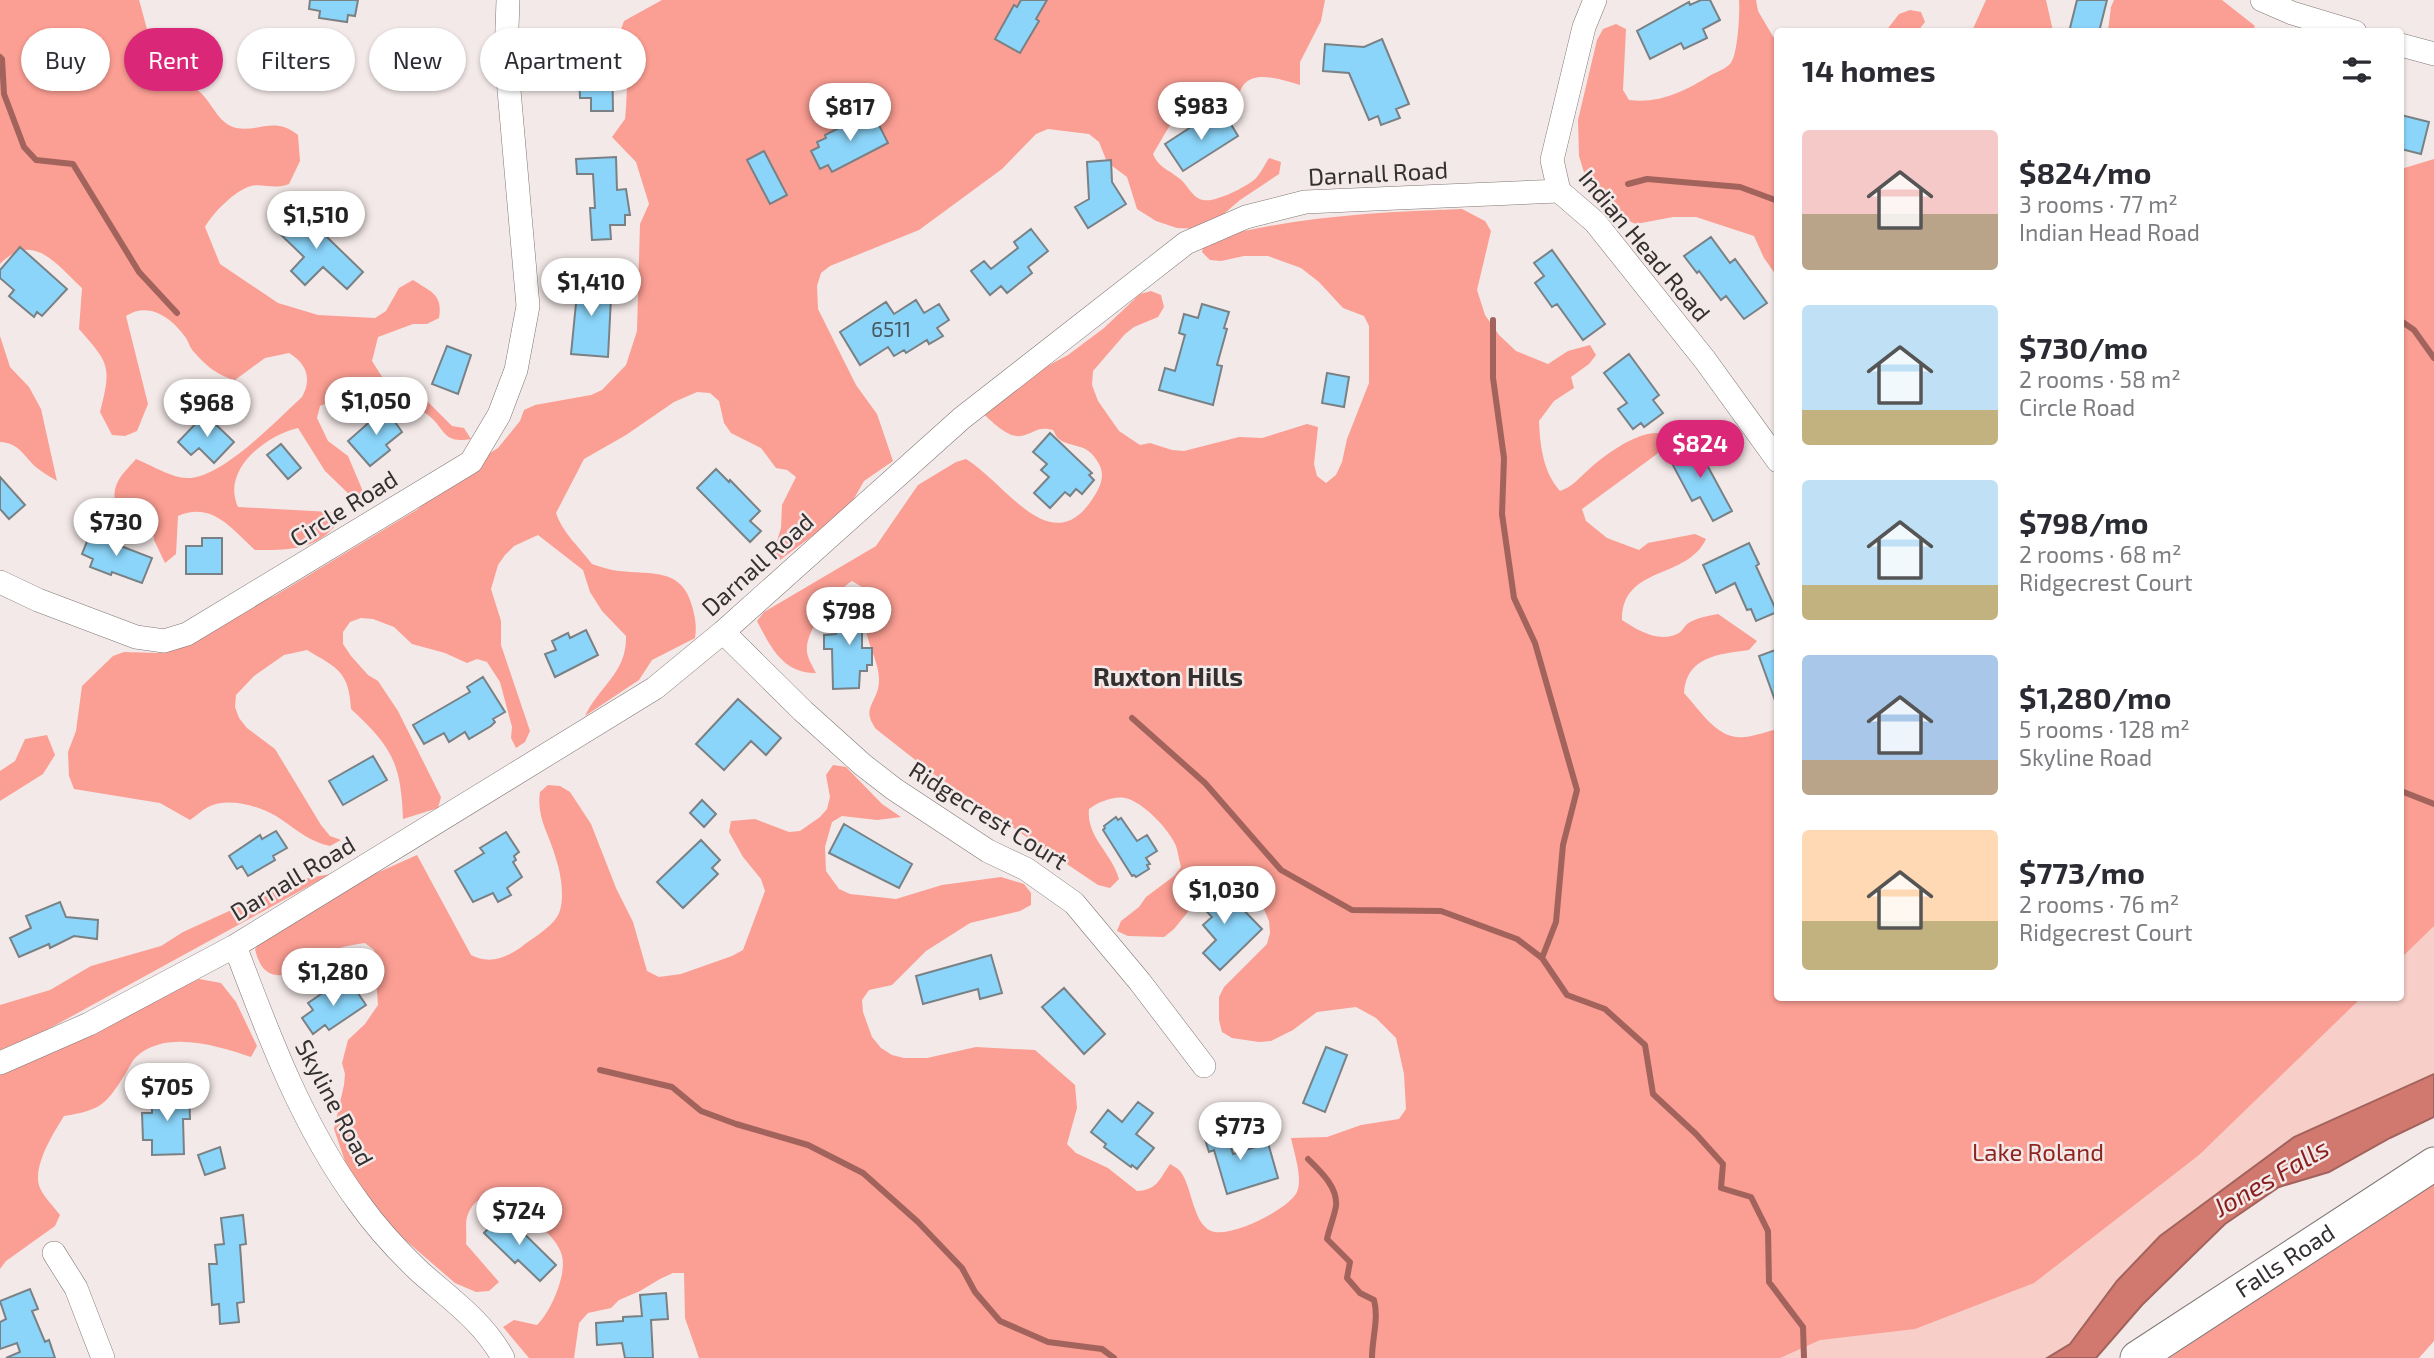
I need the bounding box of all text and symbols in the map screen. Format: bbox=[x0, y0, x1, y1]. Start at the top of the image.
chip: Buy bbox=[21, 28, 110, 91]
chip: Rent bbox=[124, 28, 223, 91]
chip: Filters bbox=[237, 28, 355, 91]
chip: New bbox=[369, 28, 466, 91]
chip: Apartment bbox=[480, 28, 646, 91]
icon: filters bbox=[2338, 51, 2376, 89]
text: 14 homes bbox=[1802, 52, 1936, 88]
pin: $983 bbox=[1160, 82, 1242, 142]
pin: $817 bbox=[809, 83, 891, 143]
text: $983 bbox=[1174, 91, 1228, 119]
text: $817 bbox=[825, 92, 875, 120]
street label: Darnall Road bbox=[1307, 154, 1449, 191]
text: $824/mo bbox=[2019, 154, 2151, 190]
icon: home bbox=[1858, 158, 1942, 242]
street label: Indian Head Road bbox=[1573, 163, 1717, 327]
text: 3 rooms · 77 m² bbox=[2019, 190, 2178, 218]
pin: $1,510 bbox=[259, 191, 373, 251]
text: $1,510 bbox=[283, 200, 349, 228]
text: Indian Head Road bbox=[2019, 218, 2200, 246]
pin: $1,410 bbox=[534, 258, 648, 318]
text: $1,410 bbox=[557, 267, 625, 295]
house number: 6511 bbox=[871, 316, 911, 341]
text: $730/mo bbox=[2019, 329, 2148, 365]
icon: home bbox=[1858, 333, 1942, 417]
text: 2 rooms · 58 m² bbox=[2019, 365, 2181, 393]
pin: $1,050 bbox=[319, 378, 433, 437]
pin: $968 bbox=[166, 380, 248, 439]
text: $1,050 bbox=[341, 386, 411, 414]
text: $968 bbox=[180, 388, 234, 416]
text: Circle Road bbox=[2019, 393, 2135, 421]
pin: $824 bbox=[1659, 420, 1741, 480]
text: $824 bbox=[1672, 429, 1728, 457]
street label: Circle Road bbox=[284, 463, 402, 552]
pin: $730 bbox=[75, 498, 157, 558]
text: $798/mo bbox=[2019, 504, 2148, 540]
street label: Darnall Road bbox=[695, 506, 819, 622]
text: $730 bbox=[89, 507, 143, 535]
icon: home bbox=[1858, 508, 1942, 592]
text: 2 rooms · 68 m² bbox=[2019, 540, 2182, 568]
text: Ridgecrest Court bbox=[2019, 568, 2193, 596]
pin: $798 bbox=[808, 588, 890, 647]
text: $798 bbox=[822, 596, 876, 624]
district label: Ruxton Hills bbox=[1093, 660, 1243, 691]
text: $1,280/mo bbox=[2019, 679, 2171, 715]
icon: home bbox=[1858, 683, 1942, 767]
text: 5 rooms · 128 m² bbox=[2019, 715, 2190, 743]
text: Skyline Road bbox=[2019, 743, 2152, 771]
street label: Ridgecrest Court bbox=[904, 754, 1073, 875]
street label: Darnall Road bbox=[225, 829, 360, 926]
text: $773/mo bbox=[2019, 854, 2145, 890]
icon: home bbox=[1858, 858, 1942, 942]
pin: $1,030 bbox=[1167, 866, 1281, 926]
text: $1,030 bbox=[1189, 875, 1259, 903]
text: 2 rooms · 76 m² bbox=[2019, 890, 2179, 918]
text: Ridgecrest Court bbox=[2019, 918, 2193, 946]
pin: $1,280 bbox=[276, 948, 390, 1008]
text: $1,280 bbox=[297, 957, 369, 985]
street label: Skyline Road bbox=[290, 1034, 381, 1170]
pin: $705 bbox=[126, 1064, 208, 1123]
text: $705 bbox=[141, 1072, 193, 1100]
pin: $773 bbox=[1199, 1102, 1281, 1162]
text: $773 bbox=[1215, 1111, 1265, 1139]
water label: Jones Falls bbox=[2206, 1131, 2334, 1223]
park label: Lake Roland bbox=[1972, 1137, 2104, 1166]
pin: $724 bbox=[478, 1188, 560, 1247]
text: $724 bbox=[492, 1196, 546, 1224]
street label: Falls Road bbox=[2229, 1217, 2339, 1303]

